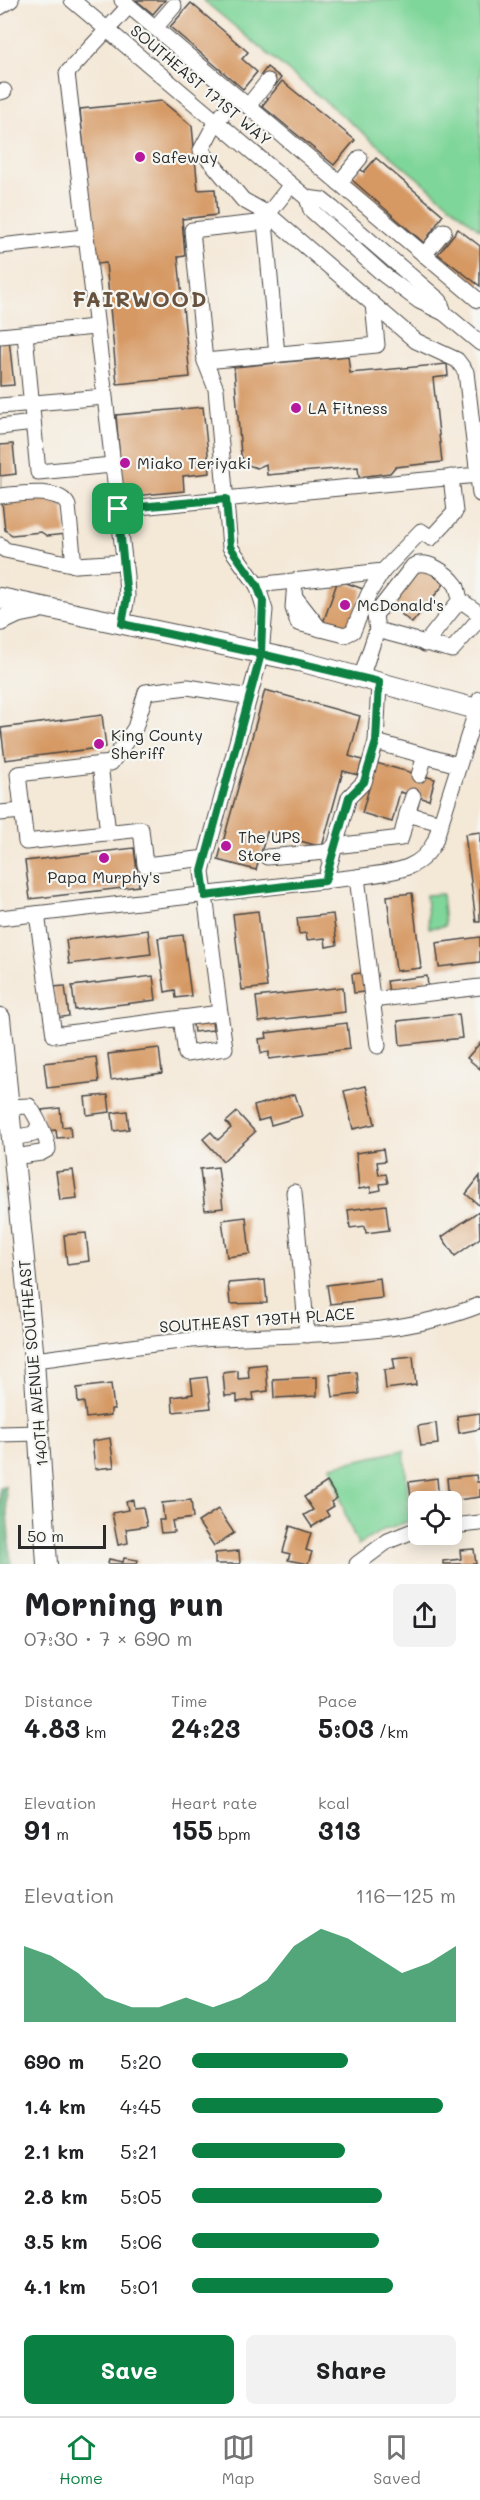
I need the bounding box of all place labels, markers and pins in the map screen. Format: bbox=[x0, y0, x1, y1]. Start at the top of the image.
place label: Safeway bbox=[152, 146, 218, 167]
marker: Safeway bbox=[133, 150, 147, 164]
place label: LA Fitness bbox=[308, 397, 388, 418]
marker: LA Fitness bbox=[289, 401, 303, 415]
place label: Miako Teriyaki bbox=[137, 452, 251, 473]
marker: Miako Teriyaki bbox=[118, 456, 132, 470]
pin bbox=[92, 483, 143, 534]
place label: McDonald's bbox=[357, 594, 444, 615]
marker: McDonald's bbox=[338, 598, 352, 612]
place label: King County Sheriff bbox=[111, 724, 203, 763]
marker: King County Sheriff bbox=[92, 737, 106, 751]
place label: The UPS Store bbox=[238, 826, 300, 865]
marker: The UPS Store bbox=[219, 839, 233, 853]
marker: Papa Murphy's bbox=[97, 851, 111, 865]
place label: Papa Murphy's bbox=[48, 866, 160, 887]

